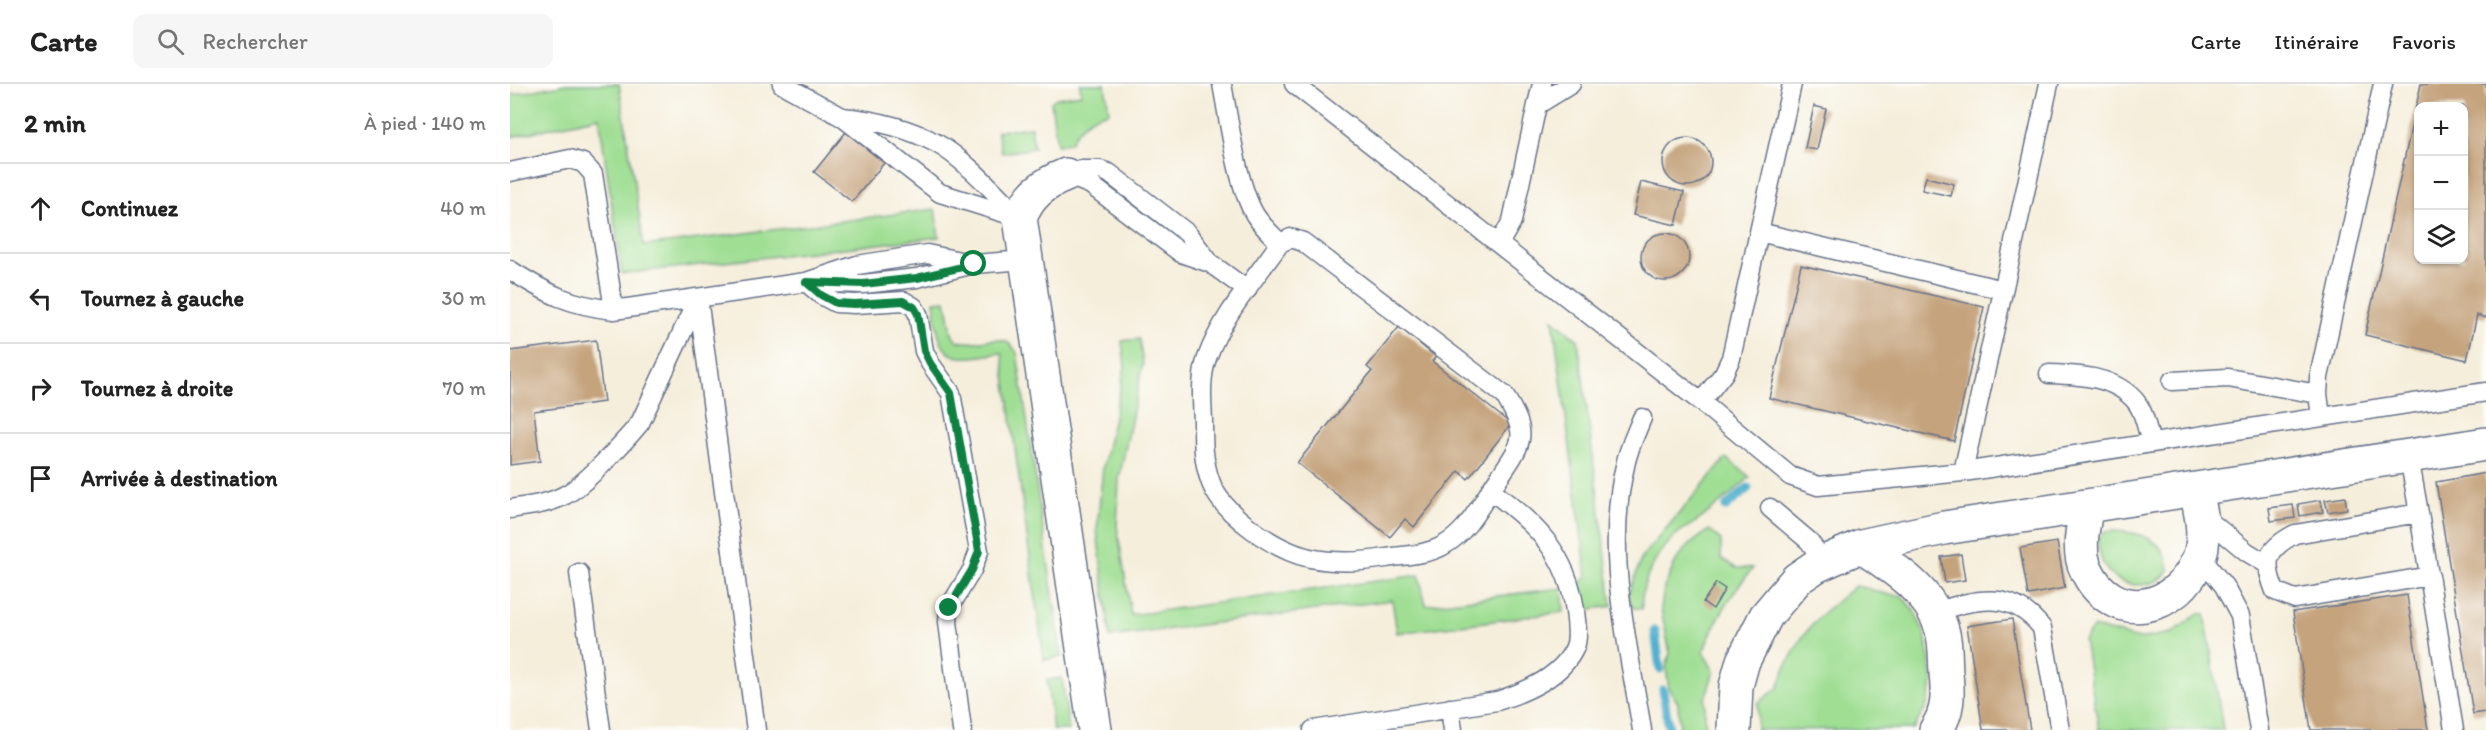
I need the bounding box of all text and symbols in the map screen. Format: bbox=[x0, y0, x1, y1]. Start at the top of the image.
search box bbox=[133, 14, 553, 68]
text: Carte bbox=[30, 24, 97, 58]
icon: search bbox=[154, 25, 187, 58]
text: Rechercher bbox=[202, 28, 308, 55]
text: Carte bbox=[2191, 29, 2241, 54]
text: Itinéraire bbox=[2274, 29, 2359, 54]
text: Favoris bbox=[2392, 29, 2456, 54]
map controls bbox=[2414, 102, 2468, 264]
button: + bbox=[2414, 102, 2468, 156]
text: 2 min bbox=[24, 107, 86, 139]
text: À pied · 140 m bbox=[364, 111, 486, 135]
button: − bbox=[2414, 156, 2468, 210]
icon: ahead bbox=[24, 192, 57, 225]
text: Continuez bbox=[81, 195, 178, 222]
text: 40 m bbox=[440, 196, 486, 220]
button: layers bbox=[2414, 210, 2468, 264]
route start bbox=[960, 250, 986, 276]
icon: left bbox=[24, 282, 57, 315]
text: Tournez à gauche bbox=[81, 285, 244, 312]
text: 30 m bbox=[441, 286, 486, 310]
icon: right bbox=[24, 372, 57, 405]
text: Tournez à droite bbox=[81, 375, 233, 402]
text: 70 m bbox=[442, 376, 486, 400]
icon: arrive bbox=[24, 462, 57, 495]
text: Arrivée à destination bbox=[81, 465, 277, 492]
route end bbox=[935, 594, 961, 620]

